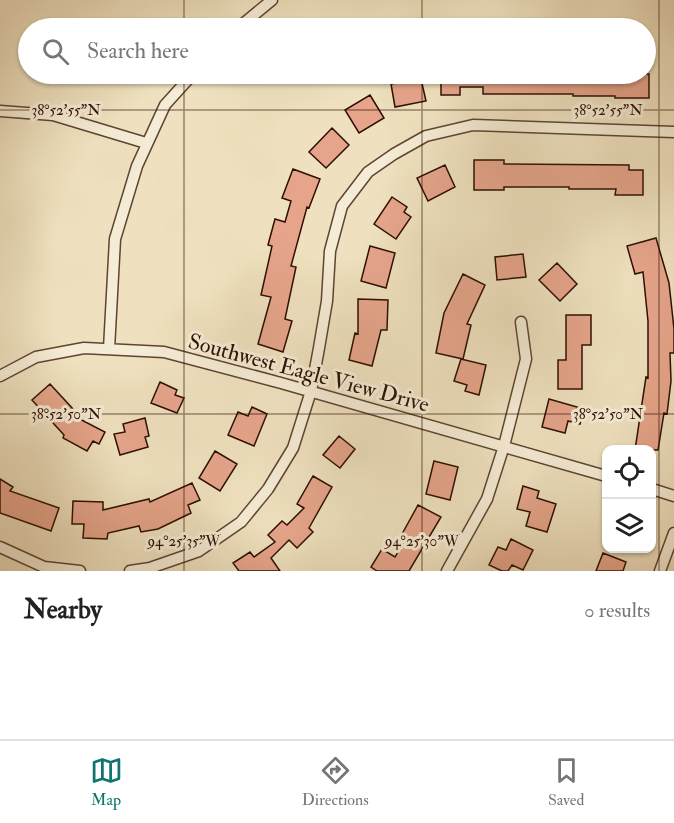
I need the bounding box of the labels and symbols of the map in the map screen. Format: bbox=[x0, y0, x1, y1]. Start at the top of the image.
text: 38°52'55"N bbox=[31, 101, 101, 120]
text: 38°52'55"N bbox=[573, 101, 643, 120]
street label: Southwest Eagle View Drive bbox=[185, 327, 432, 419]
text: 38°52'50"N bbox=[31, 405, 102, 424]
text: 38°52'50"N bbox=[573, 405, 644, 424]
text: 94°25'35"W bbox=[146, 532, 221, 551]
text: 94°25'30"W bbox=[384, 532, 460, 551]

